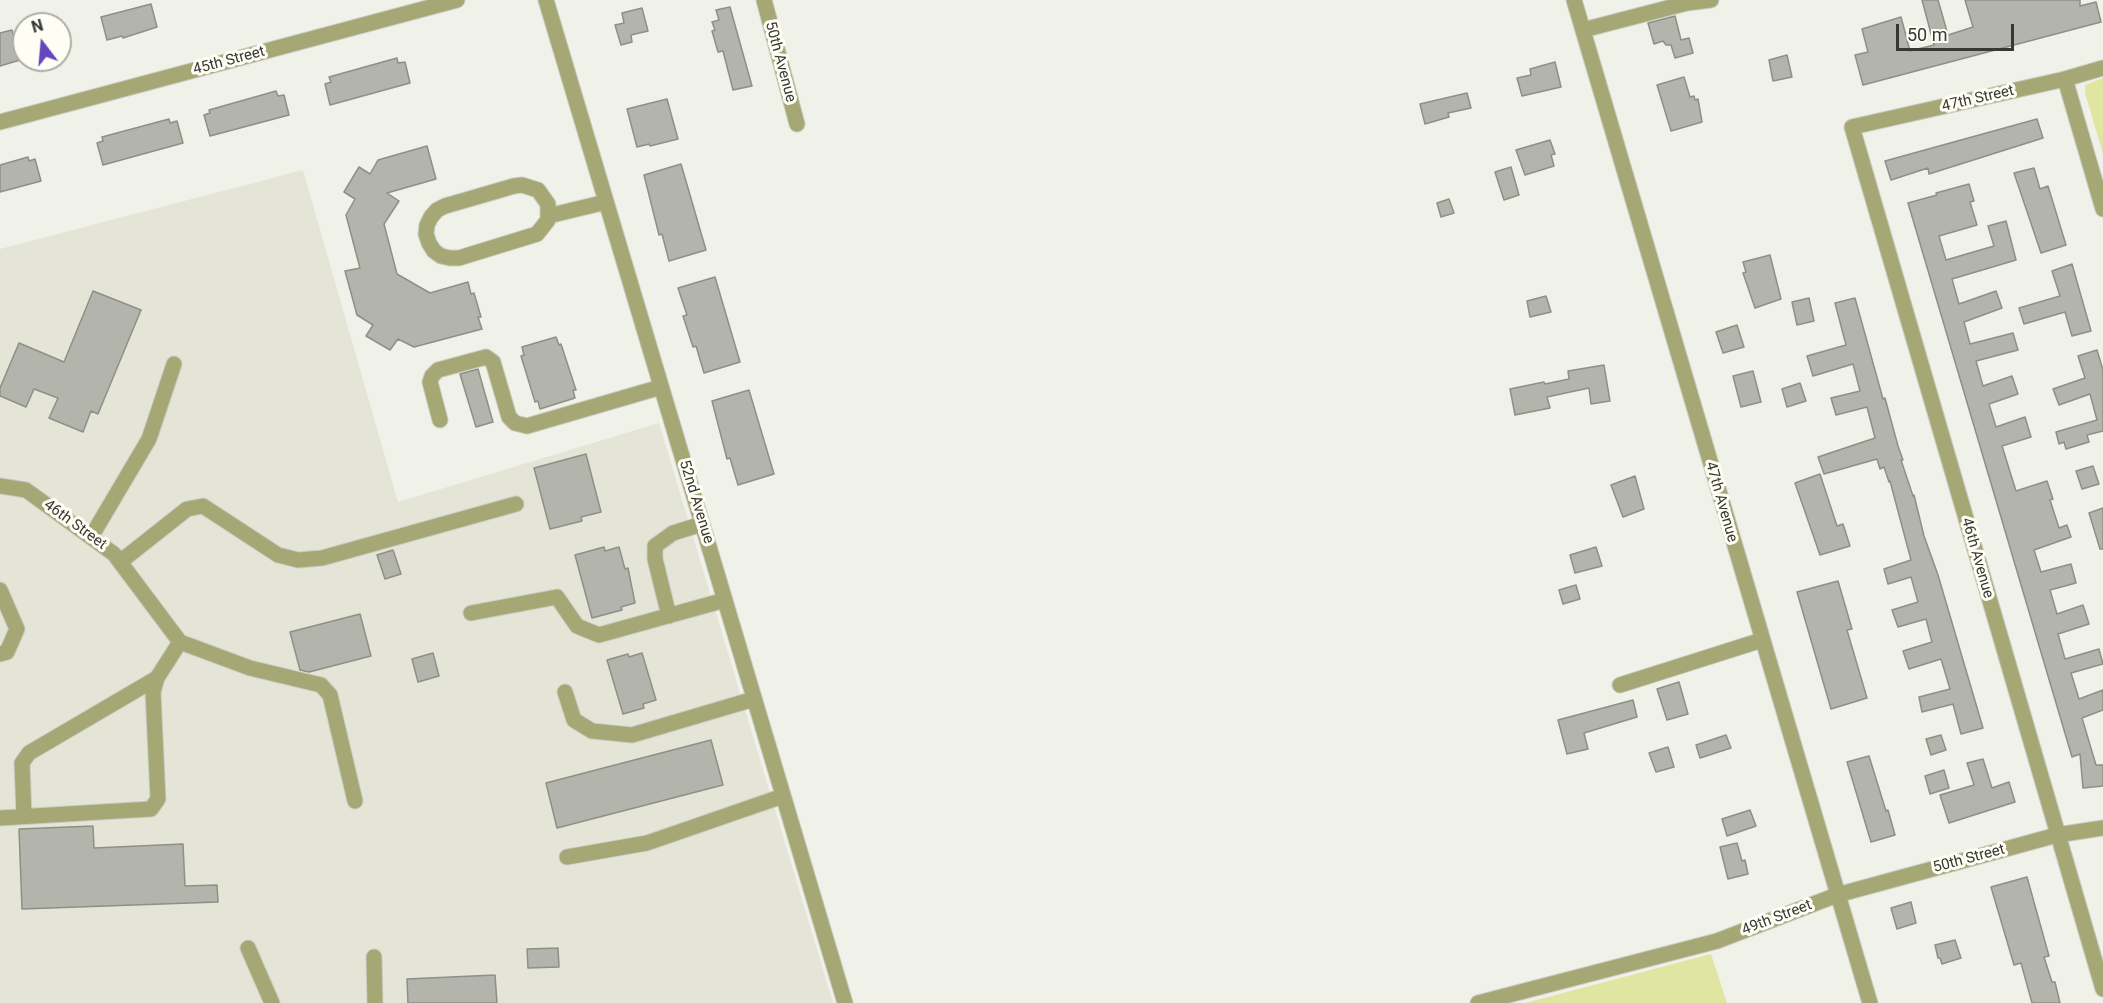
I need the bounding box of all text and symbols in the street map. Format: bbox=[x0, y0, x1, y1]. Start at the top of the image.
north arrow bbox=[12, 12, 72, 72]
scale bar bbox=[1899, 12, 2018, 50]
text: N bbox=[29, 15, 45, 37]
street label: 50th Avenue bbox=[761, 20, 799, 104]
text: 50 m bbox=[1907, 24, 1947, 45]
street label: 45th Street bbox=[191, 43, 267, 79]
street label: 47th Street bbox=[1940, 82, 2016, 116]
street label: 52nd Avenue bbox=[675, 458, 717, 546]
street label: 47th Avenue bbox=[1701, 460, 1741, 544]
street label: 46th Street bbox=[40, 496, 110, 554]
street label: 46th Avenue bbox=[1957, 516, 1997, 600]
street label: 50th Street bbox=[1931, 841, 2007, 877]
street label: 49th Street bbox=[1740, 896, 1814, 940]

